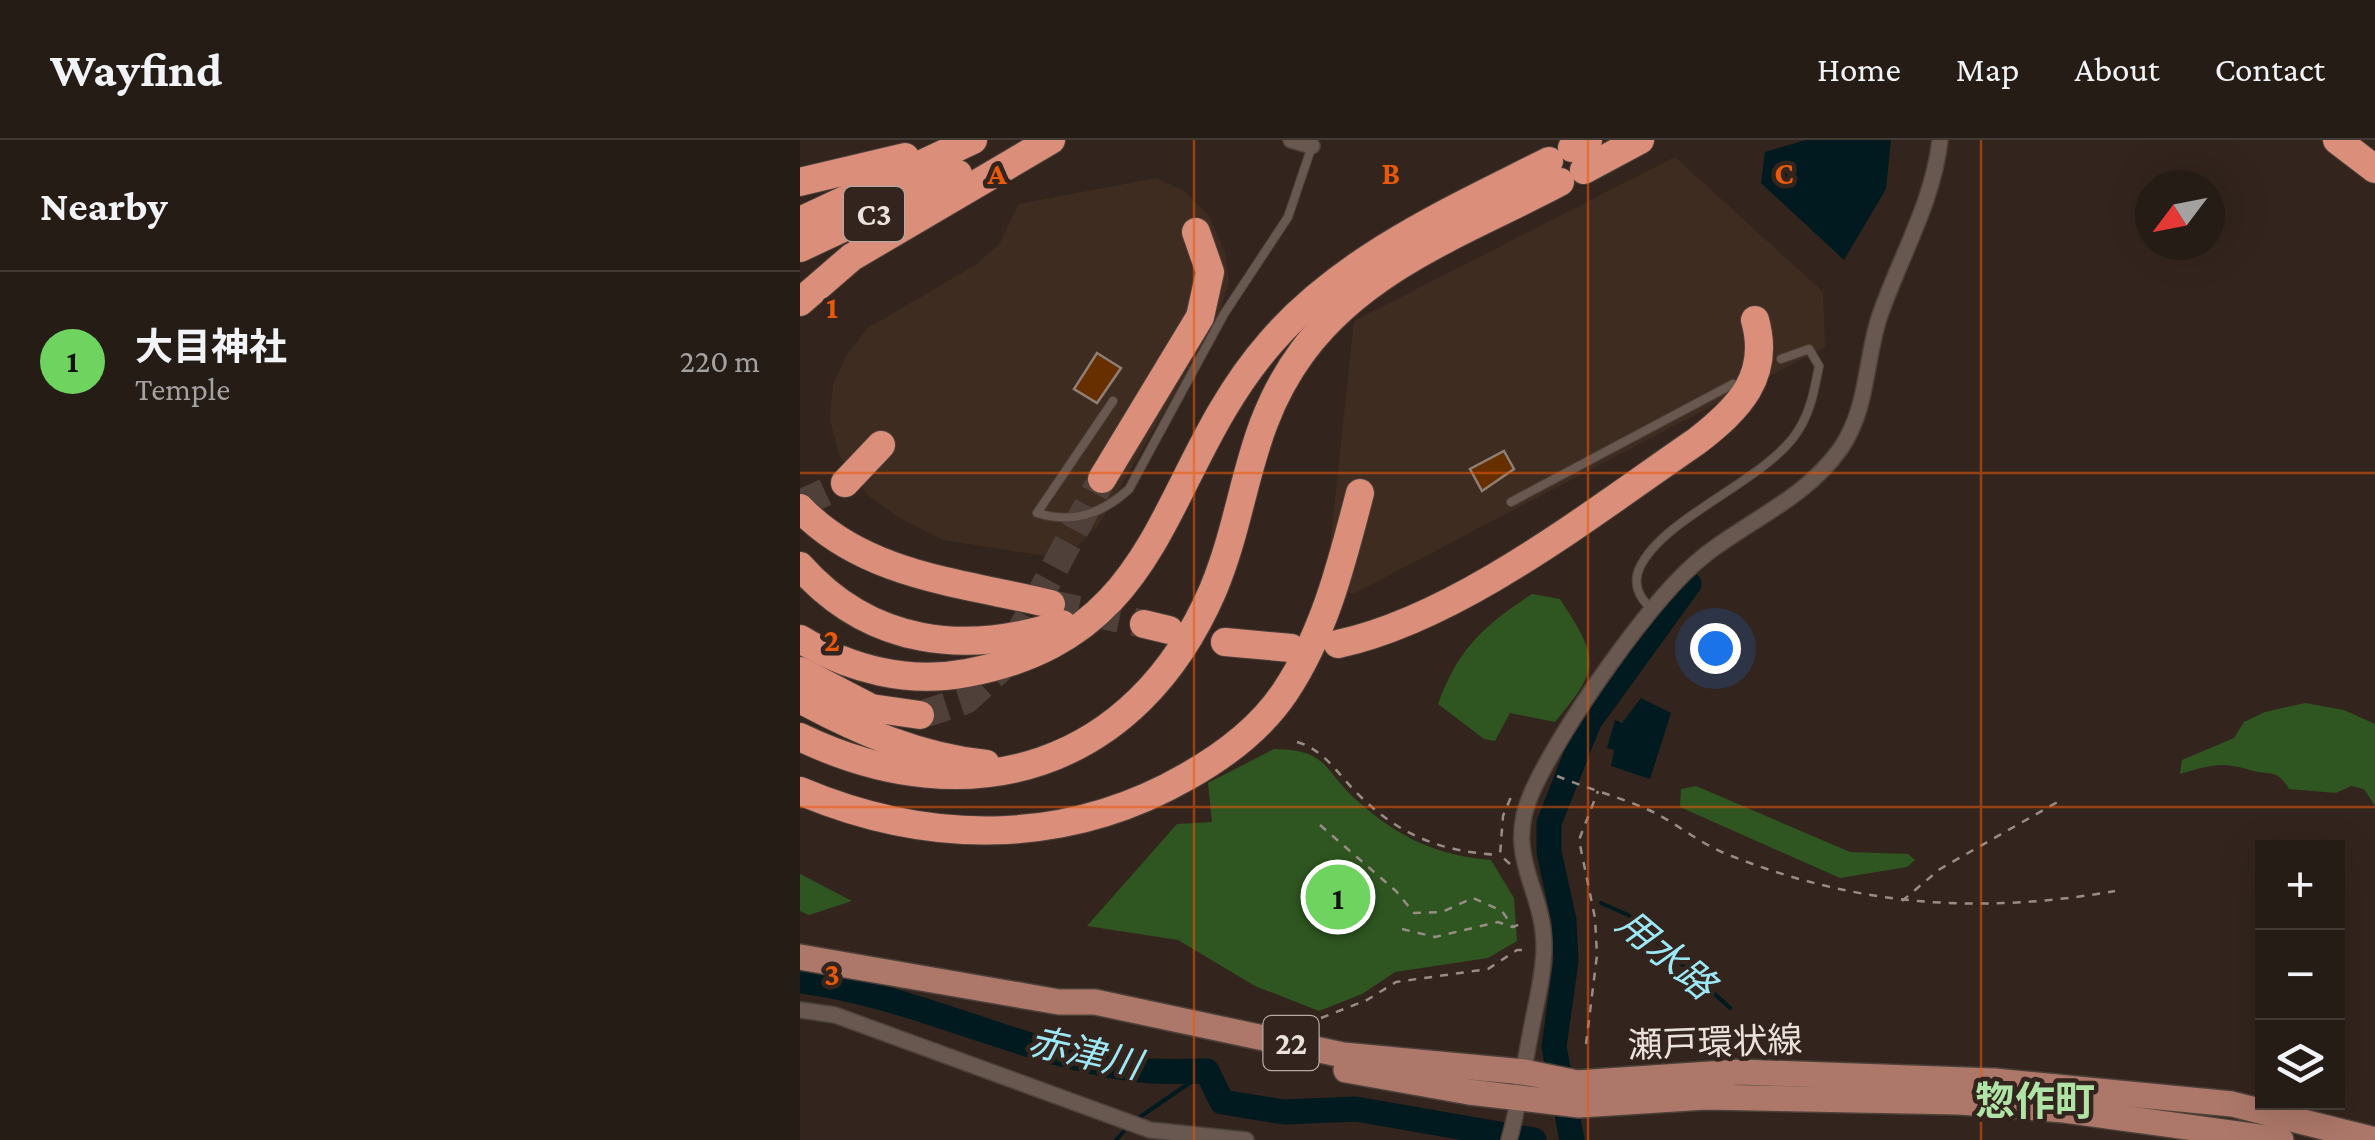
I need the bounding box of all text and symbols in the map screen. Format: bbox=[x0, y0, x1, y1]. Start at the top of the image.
text: Wayfind bbox=[50, 43, 222, 96]
text: Home bbox=[1817, 50, 1901, 89]
text: Map bbox=[1956, 50, 2019, 89]
text: About bbox=[2074, 50, 2160, 89]
text: Contact bbox=[2215, 50, 2325, 89]
text: A bbox=[986, 155, 1007, 191]
text: B bbox=[1382, 155, 1400, 191]
text: C bbox=[1774, 155, 1794, 191]
north arrow bbox=[2135, 170, 2225, 260]
text: Nearby bbox=[40, 182, 168, 229]
road number: C3 bbox=[844, 187, 904, 241]
text: 1 bbox=[826, 289, 838, 325]
text: 大目神社 bbox=[135, 326, 287, 368]
text: 1 bbox=[67, 343, 78, 379]
text: 220 m bbox=[680, 343, 760, 379]
text: Temple bbox=[135, 371, 230, 407]
text: 2 bbox=[824, 622, 840, 658]
your location bbox=[1690, 623, 1741, 674]
map controls bbox=[2255, 840, 2345, 1110]
button: + bbox=[2255, 840, 2345, 930]
pin: 1 bbox=[1306, 860, 1370, 934]
water label: 用水路 bbox=[1609, 901, 1725, 1009]
button: − bbox=[2255, 930, 2345, 1020]
text: 3 bbox=[824, 956, 840, 992]
road number: 22 bbox=[1264, 1016, 1318, 1070]
water label: 赤津川 bbox=[1025, 1020, 1149, 1087]
street label: 瀬戸環状線 bbox=[1627, 1020, 1803, 1066]
button: layers bbox=[2255, 1020, 2345, 1110]
district label: 惣作町 bbox=[1975, 1079, 2095, 1124]

